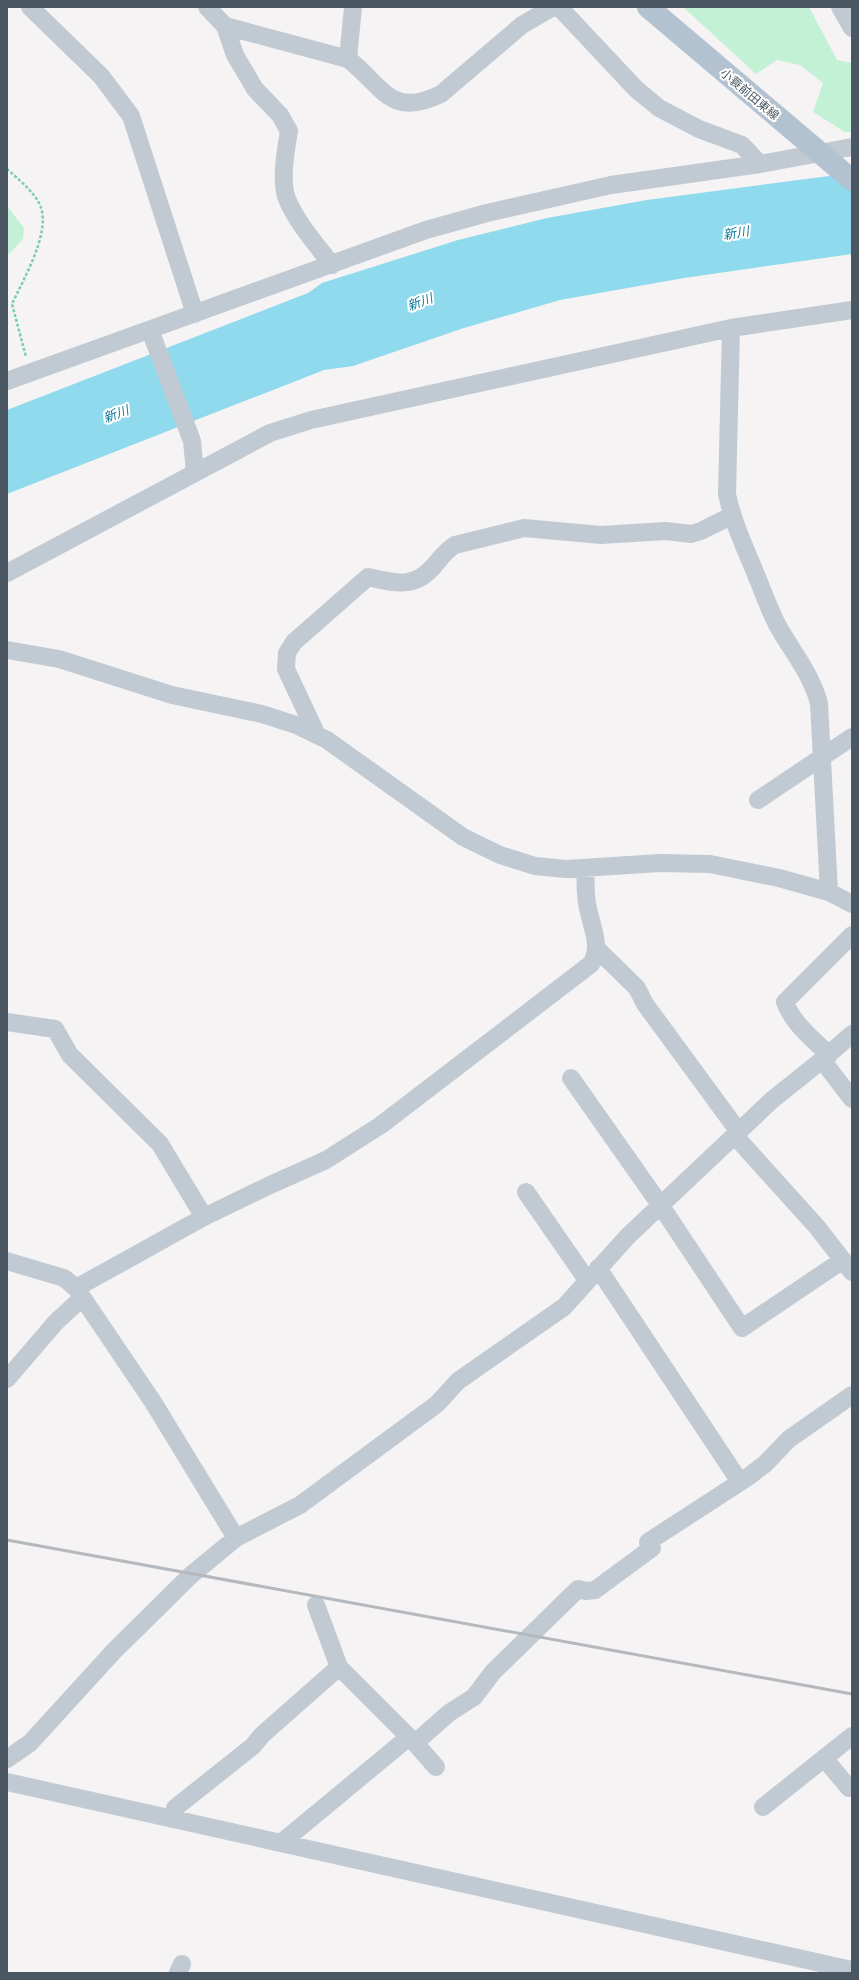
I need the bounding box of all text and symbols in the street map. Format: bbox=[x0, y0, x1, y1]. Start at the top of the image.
street label: 小蓑前田東線 bbox=[718, 65, 782, 123]
water label: 新川 bbox=[722, 222, 752, 243]
water label: 新川 bbox=[405, 289, 437, 314]
water label: 新川 bbox=[101, 401, 133, 426]

